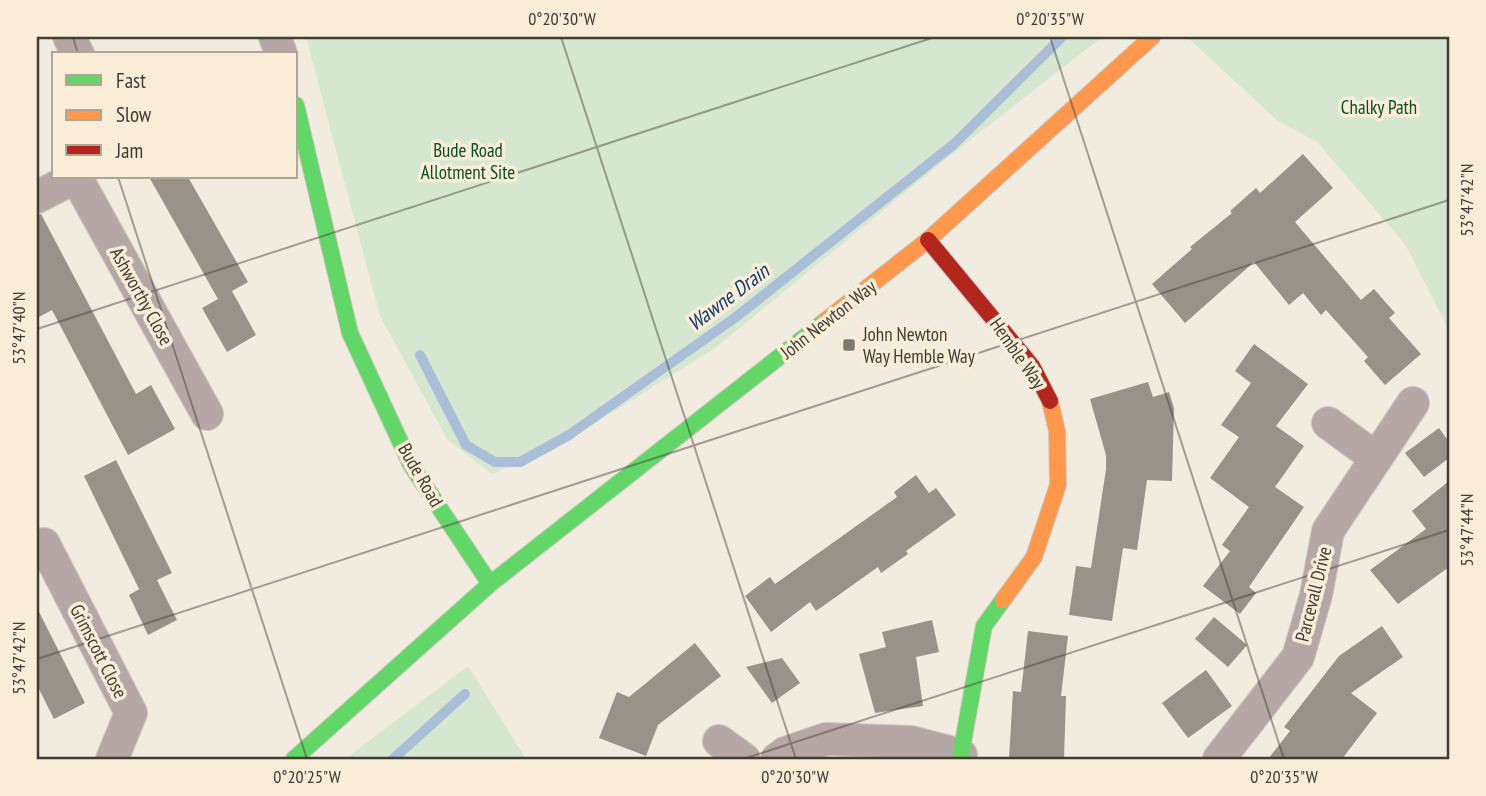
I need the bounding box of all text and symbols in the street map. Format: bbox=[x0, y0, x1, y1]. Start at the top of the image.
text: 0°20'30"W bbox=[528, 7, 596, 30]
text: 0°20'35"W bbox=[1016, 7, 1084, 30]
legend bbox=[52, 52, 298, 178]
text: Fast bbox=[116, 67, 146, 94]
park label: Chalky Path bbox=[1341, 95, 1417, 119]
text: Slow bbox=[116, 101, 152, 128]
text: Jam bbox=[115, 137, 143, 164]
park label: Bude Road Allotment Site bbox=[421, 138, 515, 184]
text: 53°47'42"N bbox=[1455, 164, 1478, 236]
street label: Ashworthy Close bbox=[105, 243, 179, 349]
water label: Wawne Drain bbox=[682, 256, 776, 337]
street label: John Newton Way bbox=[775, 274, 881, 364]
text: 53°47'40"N bbox=[7, 292, 30, 364]
street label: Hemble Way bbox=[985, 313, 1052, 394]
place label: John Newton Way Hemble Way bbox=[862, 322, 976, 368]
marker: John Newton Way Hemble Way bbox=[841, 337, 857, 353]
street label: Bude Road bbox=[393, 439, 449, 511]
text: 53°47'44"N bbox=[1455, 494, 1478, 566]
street label: Parcevall Drive bbox=[1290, 544, 1336, 644]
street label: Grimscott Close bbox=[65, 600, 133, 702]
text: 53°47'42"N bbox=[7, 622, 30, 694]
text: 0°20'25"W bbox=[273, 765, 341, 788]
text: 0°20'30"W bbox=[761, 765, 829, 788]
text: 0°20'35"W bbox=[1250, 765, 1318, 788]

